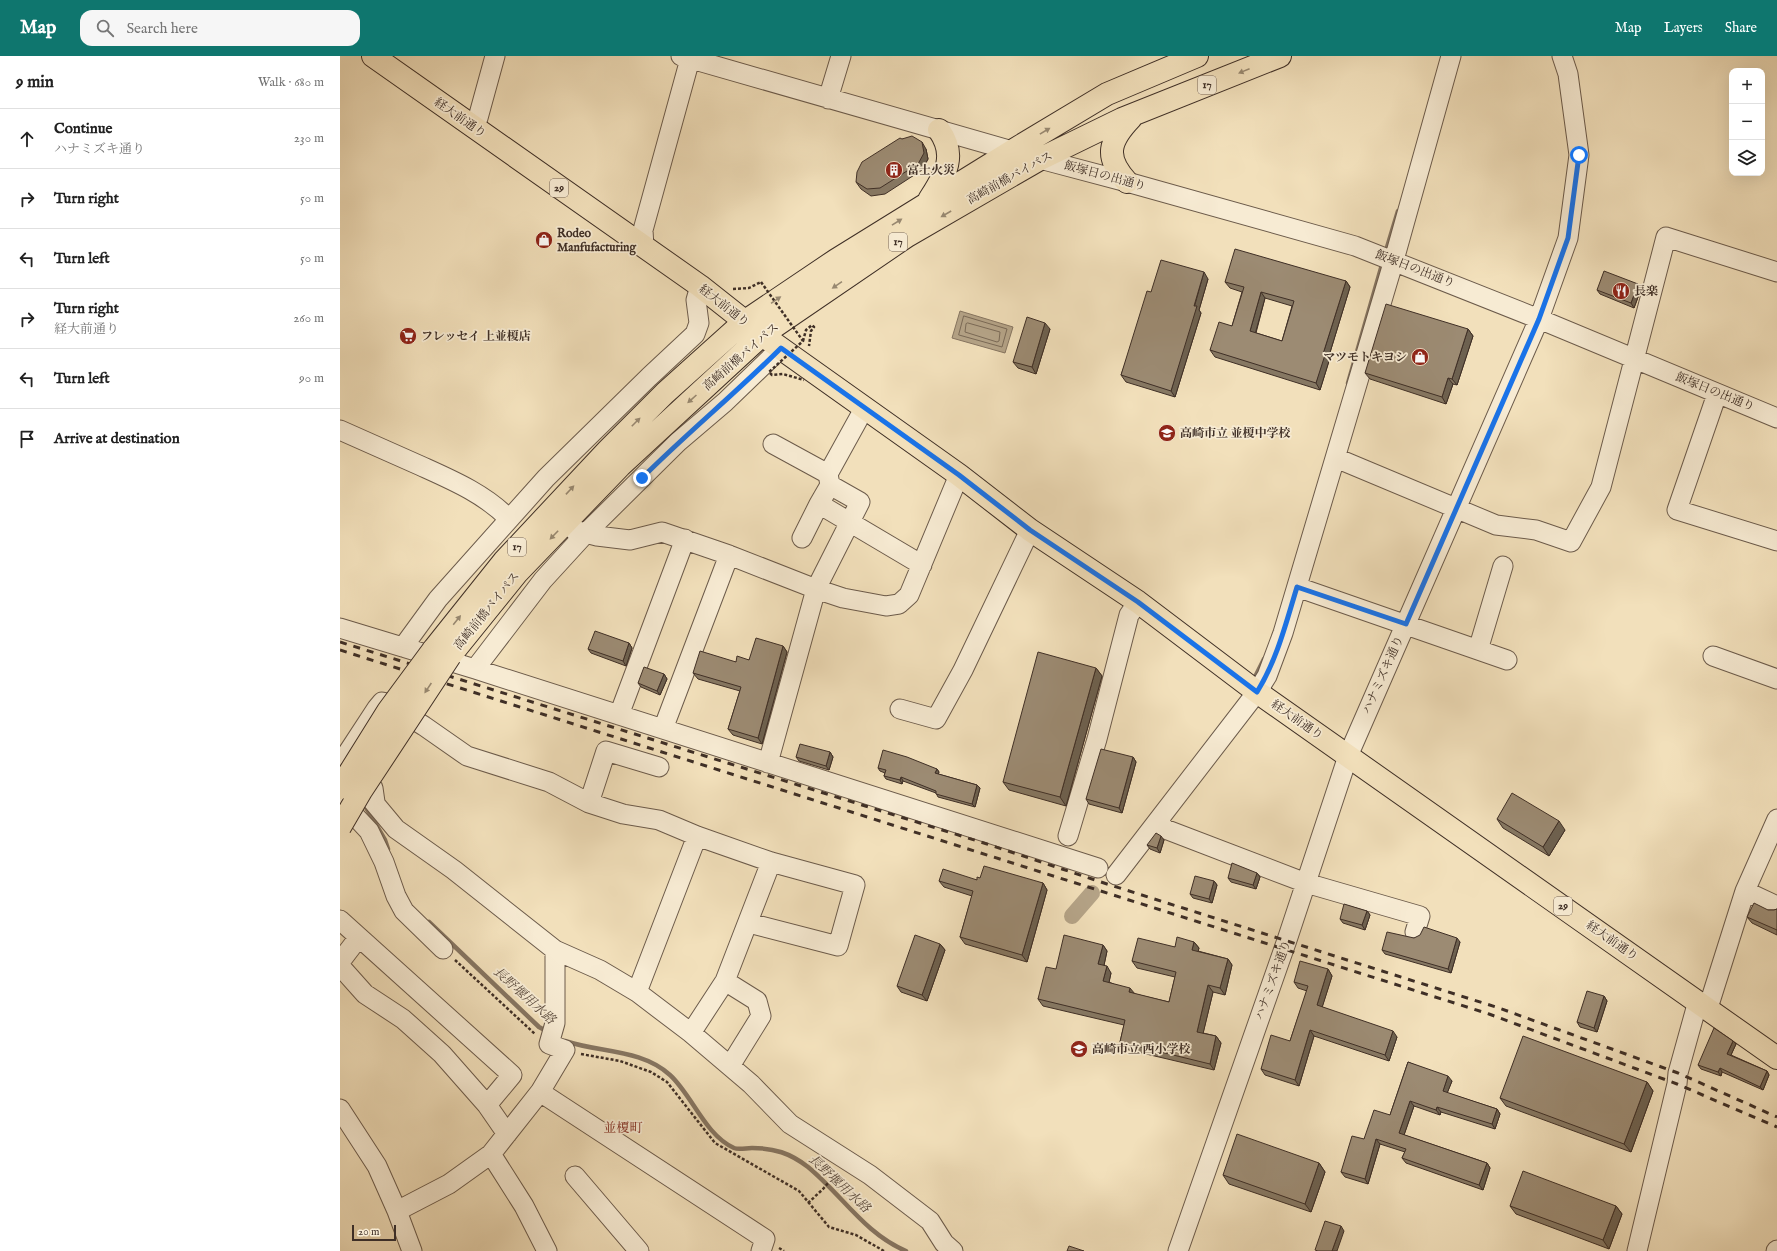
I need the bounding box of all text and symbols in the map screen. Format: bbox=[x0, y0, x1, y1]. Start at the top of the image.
search box bbox=[80, 10, 360, 46]
text: Map bbox=[20, 16, 56, 40]
icon: search bbox=[94, 17, 116, 39]
text: Search here bbox=[126, 19, 198, 38]
text: Map bbox=[1615, 19, 1642, 37]
text: Layers bbox=[1664, 19, 1703, 37]
text: Share bbox=[1725, 19, 1757, 37]
one-way arrow bbox=[1237, 68, 1249, 74]
map controls bbox=[1729, 68, 1765, 176]
button: + bbox=[1729, 68, 1765, 104]
text: 9 min bbox=[16, 72, 54, 93]
text: Walk · 680 m bbox=[258, 74, 324, 91]
road number: 17 bbox=[1198, 76, 1216, 94]
street label: 経大前通り bbox=[431, 95, 489, 141]
button: − bbox=[1729, 104, 1765, 140]
text: Continue bbox=[54, 119, 112, 138]
one-way arrow bbox=[1039, 127, 1051, 134]
icon: ahead bbox=[16, 128, 38, 150]
text: 230 m bbox=[294, 130, 324, 147]
button: layers bbox=[1729, 140, 1765, 176]
text: ハナミズキ通り bbox=[54, 141, 145, 158]
route start bbox=[1570, 146, 1588, 164]
street label: 高崎前橋バイパス bbox=[964, 148, 1056, 208]
street label: 飯塚日の出通り bbox=[1062, 158, 1148, 194]
building icon: 富士火災 bbox=[884, 160, 904, 180]
place label: 富士火災 bbox=[907, 163, 955, 178]
road number: 29 bbox=[550, 179, 568, 197]
icon: right bbox=[16, 188, 38, 210]
text: Turn right bbox=[54, 189, 119, 208]
text: 50 m bbox=[300, 190, 324, 207]
one-way arrow bbox=[940, 210, 952, 217]
one-way arrow bbox=[892, 218, 902, 226]
place label: Rodeo Manfufacturing bbox=[557, 226, 636, 256]
shop icon: Rodeo Manfufacturing bbox=[534, 230, 554, 250]
road number: 17 bbox=[889, 233, 907, 251]
street label: 飯塚日の出通り bbox=[1373, 247, 1457, 291]
icon: left bbox=[16, 248, 38, 270]
text: Turn left bbox=[54, 249, 110, 268]
text: 50 m bbox=[300, 250, 324, 267]
one-way arrow bbox=[831, 281, 842, 289]
restaurant icon: 長楽 bbox=[1611, 281, 1631, 301]
street label: 経大前通り bbox=[696, 282, 752, 330]
place label: 長楽 bbox=[1634, 284, 1658, 299]
one-way arrow bbox=[771, 296, 781, 304]
text: Turn right bbox=[54, 299, 119, 318]
icon: right bbox=[16, 308, 38, 330]
text: 260 m bbox=[293, 310, 324, 327]
street label: 高崎前橋バイパス bbox=[700, 320, 782, 394]
text: 経大前通り bbox=[54, 321, 119, 338]
supermarket icon: フレッセイ 上並榎店 bbox=[398, 326, 418, 346]
place label: フレッセイ 上並榎店 bbox=[421, 329, 531, 344]
shop icon: マツモトキヨシ bbox=[1410, 347, 1430, 367]
place label: マツモトキヨシ bbox=[1323, 350, 1407, 365]
icon: left bbox=[16, 368, 38, 390]
text: Turn left bbox=[54, 369, 110, 388]
street label: 飯塚日の出通り bbox=[1673, 369, 1757, 415]
text: 90 m bbox=[299, 370, 324, 387]
one-way arrow bbox=[687, 395, 697, 404]
one-way arrow bbox=[631, 417, 641, 427]
school or university icon: 高崎市立 並榎中学校 bbox=[1157, 423, 1177, 443]
place label: 高崎市立 並榎中学校 bbox=[1180, 426, 1291, 441]
icon: arrive bbox=[16, 428, 38, 450]
text: Arrive at destination bbox=[54, 429, 180, 448]
route end bbox=[633, 469, 651, 487]
one-way arrow bbox=[566, 485, 575, 495]
one-way arrow bbox=[549, 530, 559, 540]
road number: 17 bbox=[508, 538, 526, 556]
street label: 高崎前橋バイパス bbox=[451, 569, 523, 653]
one-way arrow bbox=[453, 614, 462, 625]
street label: ハナミズキ通り bbox=[1359, 634, 1407, 716]
one-way arrow bbox=[424, 683, 432, 694]
street label: 経大前通り bbox=[1268, 697, 1326, 743]
road number: 29 bbox=[1554, 897, 1572, 915]
street label: 経大前通り bbox=[1583, 918, 1641, 964]
street label: ハナミズキ通り bbox=[1252, 938, 1294, 1022]
water label: 長野堰用水路 bbox=[489, 964, 559, 1029]
school or university icon: 高崎市立 西小学校 bbox=[1069, 1039, 1089, 1059]
place label: 高崎市立 西小学校 bbox=[1092, 1042, 1191, 1057]
district label: 並榎町 bbox=[603, 1120, 643, 1137]
water label: 長野堰用水路 bbox=[805, 1151, 874, 1217]
scale bar bbox=[352, 1223, 396, 1242]
text: 20 m bbox=[358, 1225, 379, 1239]

